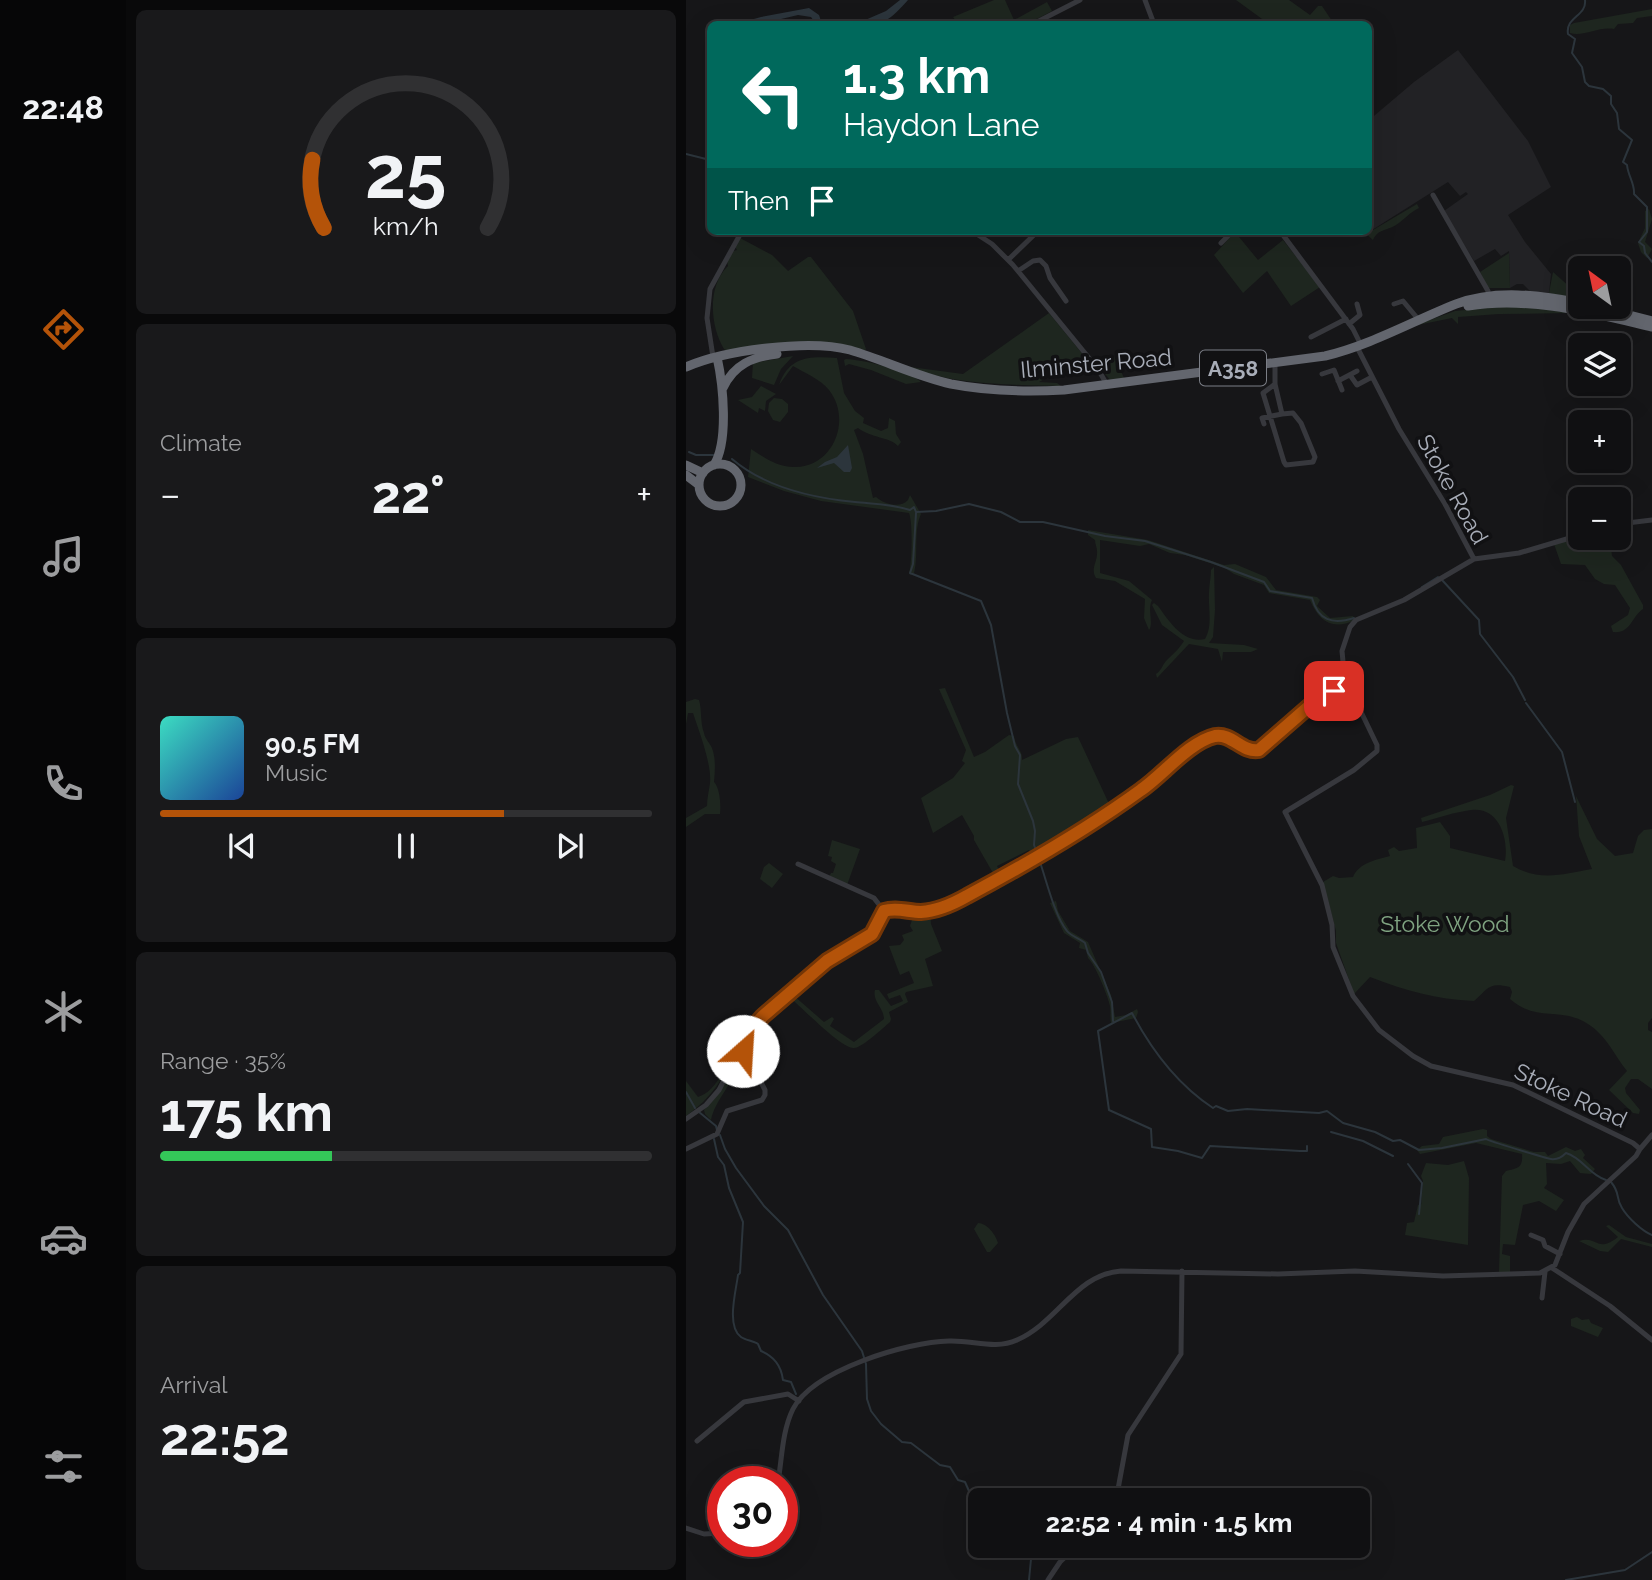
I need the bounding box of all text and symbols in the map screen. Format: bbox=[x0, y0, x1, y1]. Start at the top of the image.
text: 1.3 km bbox=[843, 47, 990, 104]
icon: left bbox=[728, 49, 819, 140]
text: 22:48 bbox=[22, 89, 104, 126]
text: Haydon Lane bbox=[843, 106, 1039, 143]
text: 25 bbox=[365, 130, 447, 215]
icon: arrive bbox=[803, 182, 841, 220]
text: Then bbox=[728, 186, 789, 216]
text: km/h bbox=[373, 211, 439, 241]
north arrow bbox=[1568, 256, 1631, 318]
map controls bbox=[1568, 256, 1631, 550]
icon: directions bbox=[39, 305, 88, 354]
button: layers bbox=[1568, 333, 1631, 396]
street label: Ilminster Road bbox=[1019, 343, 1173, 383]
road number: A358 bbox=[1200, 350, 1266, 386]
button: + bbox=[1568, 410, 1631, 473]
text: Climate bbox=[160, 429, 242, 456]
street label: Stoke Road bbox=[1412, 430, 1494, 548]
text: 22° bbox=[372, 464, 445, 525]
text: − bbox=[160, 472, 180, 517]
text: + bbox=[636, 472, 652, 517]
button: − bbox=[1568, 487, 1631, 550]
icon: music bbox=[39, 532, 88, 581]
pin bbox=[1304, 661, 1364, 721]
icon: arrive bbox=[1315, 672, 1353, 710]
text: 90.5 FM bbox=[265, 729, 360, 759]
icon: phone bbox=[39, 759, 88, 808]
text: Music bbox=[265, 759, 328, 786]
icon: previous bbox=[223, 827, 261, 865]
icon: pause bbox=[387, 827, 425, 865]
icon: next bbox=[551, 827, 589, 865]
park label: Stoke Wood bbox=[1380, 910, 1510, 937]
icon: climate bbox=[39, 987, 88, 1036]
position arrow bbox=[706, 1014, 780, 1088]
text: Range · 35% bbox=[160, 1047, 286, 1074]
street label: Stoke Road bbox=[1510, 1057, 1632, 1133]
text: 175 km bbox=[160, 1082, 333, 1143]
icon: car bbox=[39, 1214, 88, 1263]
text: Arrival bbox=[160, 1371, 227, 1398]
text: 22:52 bbox=[160, 1406, 290, 1467]
icon: filters bbox=[39, 1442, 88, 1491]
speed limit sign: 30 bbox=[707, 1466, 798, 1557]
text: 22:52 · 4 min · 1.5 km bbox=[1045, 1508, 1293, 1538]

